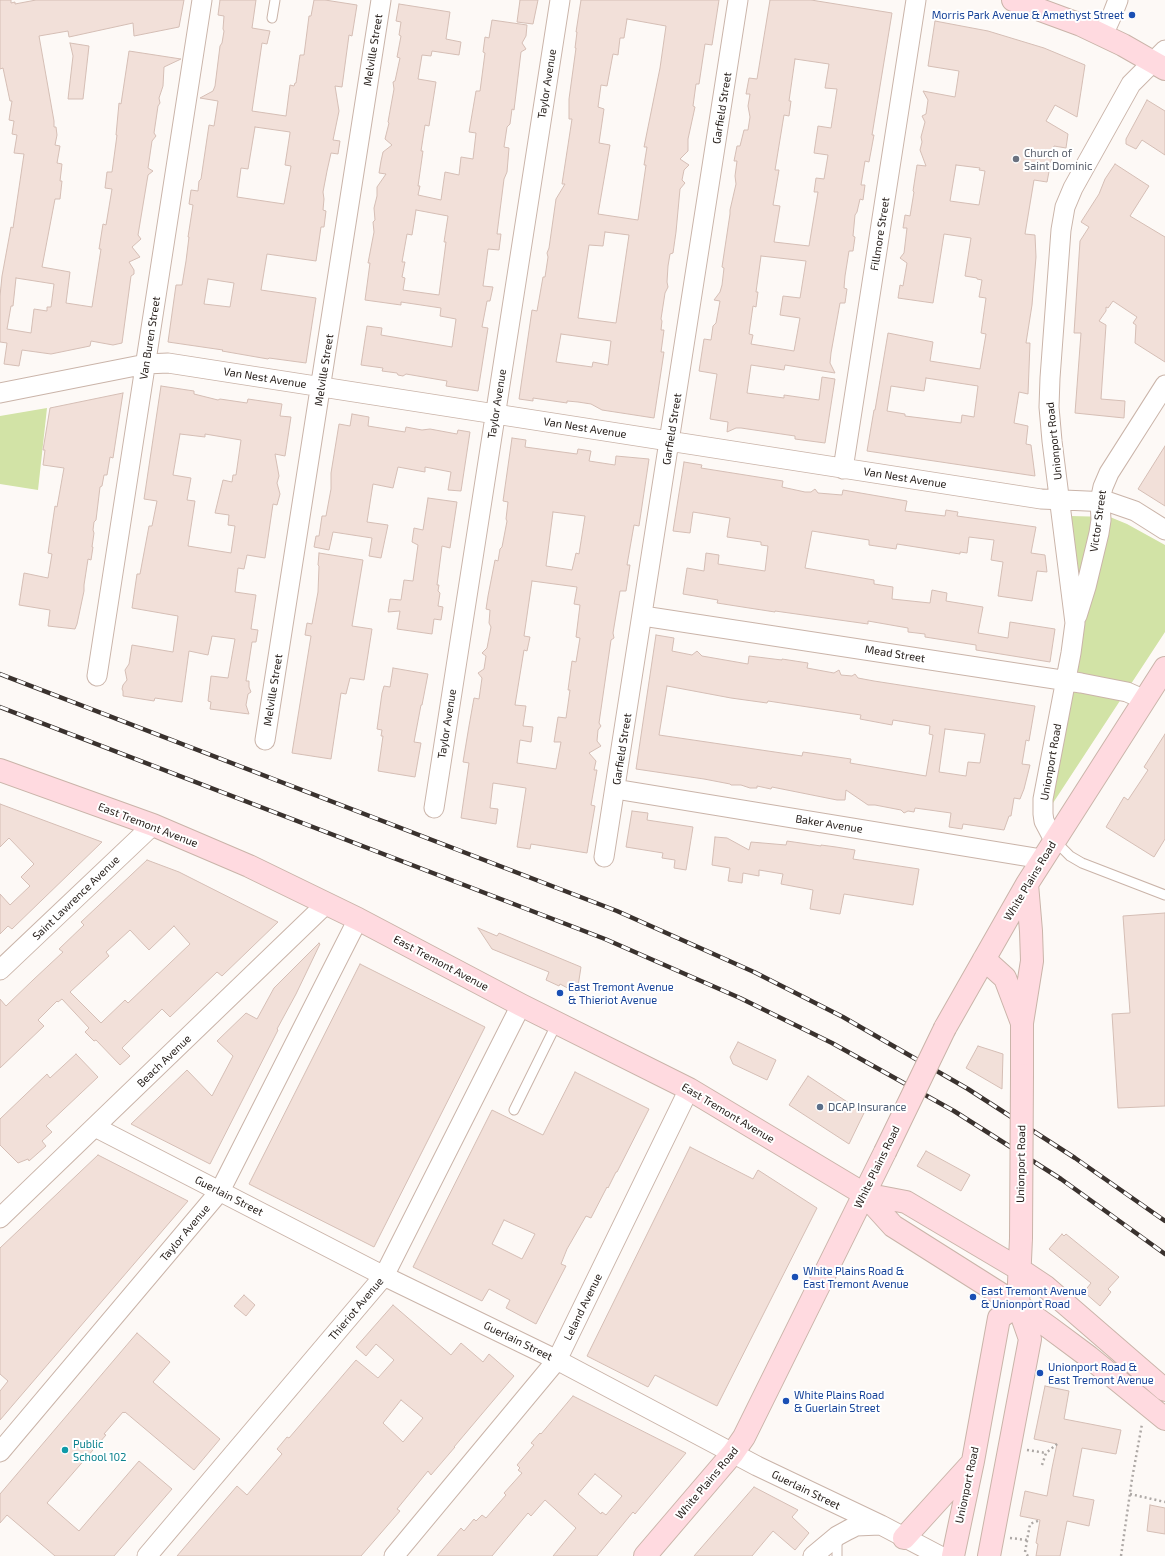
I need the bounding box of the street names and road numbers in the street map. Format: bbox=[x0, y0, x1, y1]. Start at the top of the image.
street label: Melville Street bbox=[361, 13, 385, 87]
street label: Taylor Avenue bbox=[535, 48, 559, 120]
street label: Garfield Street bbox=[710, 71, 734, 145]
street label: Fillmore Street bbox=[868, 196, 892, 272]
street label: Van Buren Street bbox=[137, 296, 163, 380]
street label: Melville Street bbox=[312, 333, 336, 407]
street label: Van Nest Avenue bbox=[222, 365, 308, 391]
street label: Taylor Avenue bbox=[485, 368, 509, 440]
street label: Garfield Street bbox=[660, 392, 684, 466]
street label: Unionport Road bbox=[1043, 401, 1065, 481]
street label: Van Nest Avenue bbox=[542, 415, 628, 441]
street label: Van Nest Avenue bbox=[862, 465, 948, 491]
street label: Victor Street bbox=[1087, 489, 1109, 553]
street label: Mead Street bbox=[864, 643, 926, 665]
street label: Melville Street bbox=[261, 653, 285, 727]
street label: Taylor Avenue bbox=[435, 688, 459, 760]
street label: Garfield Street bbox=[610, 712, 634, 786]
street label: Unionport Road bbox=[1038, 722, 1064, 802]
street label: East Tremont Avenue bbox=[96, 800, 200, 850]
street label: Baker Avenue bbox=[794, 812, 864, 836]
street label: White Plains Road bbox=[1001, 839, 1059, 923]
street label: Saint Lawrence Avenue bbox=[30, 853, 122, 943]
street label: East Tremont Avenue bbox=[391, 932, 491, 994]
street label: Beach Avenue bbox=[134, 1032, 194, 1090]
street label: East Tremont Avenue bbox=[679, 1080, 777, 1146]
street label: White Plains Road bbox=[851, 1123, 903, 1211]
street label: Unionport Road bbox=[1014, 1125, 1028, 1203]
street label: Guerlain Street bbox=[193, 1173, 265, 1219]
street label: Taylor Avenue bbox=[157, 1202, 213, 1264]
street label: Leland Avenue bbox=[561, 1271, 605, 1343]
street label: Thieriot Avenue bbox=[326, 1275, 386, 1343]
street label: Guerlain Street bbox=[481, 1319, 555, 1363]
street label: White Plains Road bbox=[673, 1444, 741, 1522]
street label: Unionport Road bbox=[952, 1445, 982, 1525]
street label: Guerlain Street bbox=[769, 1468, 843, 1512]

